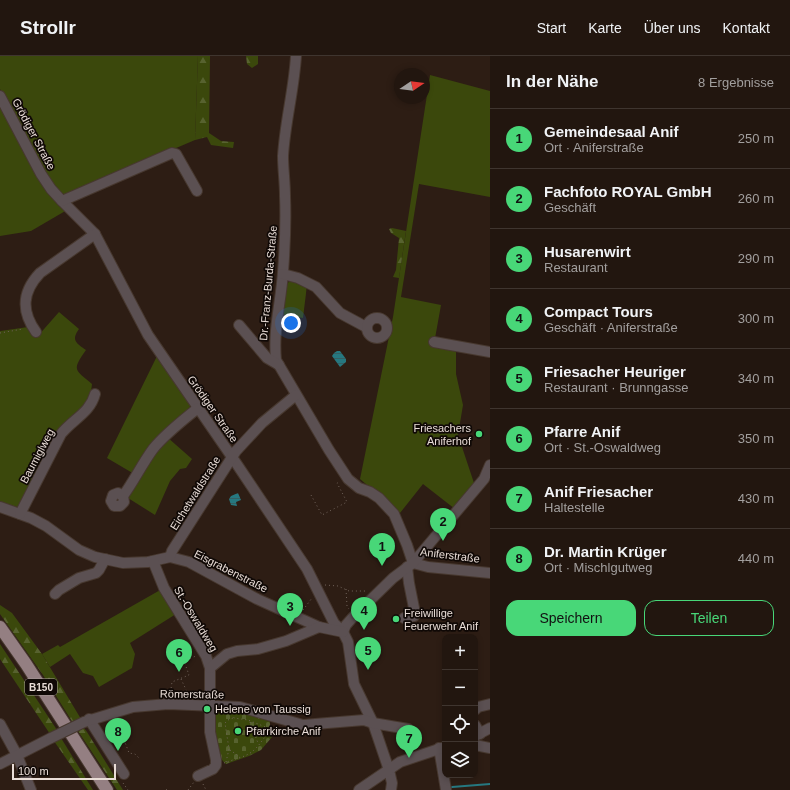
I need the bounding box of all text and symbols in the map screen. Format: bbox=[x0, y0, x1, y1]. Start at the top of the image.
text: Strollr bbox=[20, 17, 76, 38]
text: Start bbox=[537, 20, 566, 36]
text: Karte bbox=[588, 20, 622, 36]
text: Über uns bbox=[644, 20, 701, 36]
text: Kontakt bbox=[723, 20, 770, 36]
north arrow bbox=[394, 68, 430, 104]
text: In der Nähe bbox=[506, 72, 599, 91]
text: 8 Ergebnisse bbox=[698, 75, 774, 90]
street label: Grödiger Straße bbox=[10, 96, 58, 172]
text: Gemeindesaal Anif bbox=[544, 123, 679, 140]
text: 1 bbox=[515, 131, 523, 146]
text: 250 m bbox=[738, 131, 774, 146]
text: Ort · Aniferstraße bbox=[544, 140, 644, 155]
text: Fachfoto ROYAL GmbH bbox=[544, 183, 712, 200]
text: 2 bbox=[515, 191, 523, 206]
text: 260 m bbox=[738, 191, 774, 206]
text: Geschäft bbox=[544, 200, 596, 215]
street label: Dr.-Franz-Burda-Straße bbox=[257, 225, 279, 341]
text: Husarenwirt bbox=[544, 243, 631, 260]
text: 3 bbox=[515, 251, 523, 266]
text: 290 m bbox=[738, 251, 774, 266]
text: Restaurant bbox=[544, 260, 608, 275]
text: Compact Tours bbox=[544, 303, 653, 320]
text: 4 bbox=[515, 311, 523, 326]
text: 300 m bbox=[738, 311, 774, 326]
your location bbox=[281, 313, 301, 333]
text: Geschäft · Aniferstraße bbox=[544, 320, 678, 335]
text: Friesacher Heuriger bbox=[544, 363, 686, 380]
text: 5 bbox=[515, 371, 523, 386]
text: 340 m bbox=[738, 371, 774, 386]
street label: Grödiger Straße bbox=[185, 373, 241, 445]
text: Restaurant · Brunngasse bbox=[544, 380, 689, 395]
place label: Friesachers Aniferhof bbox=[414, 422, 472, 447]
text: Pfarre Anif bbox=[544, 423, 620, 440]
street label: Baumiglweg bbox=[18, 427, 56, 485]
marker: Friesachers Aniferhof bbox=[474, 429, 484, 439]
text: 6 bbox=[515, 431, 523, 446]
text: 350 m bbox=[738, 431, 774, 446]
text: Ort · St.-Oswaldweg bbox=[544, 440, 661, 455]
street label: Eichetwaldstraße bbox=[168, 454, 222, 532]
text: Anif Friesacher bbox=[544, 483, 653, 500]
text: 7 bbox=[515, 491, 523, 506]
text: 430 m bbox=[738, 491, 774, 506]
text: Haltestelle bbox=[544, 500, 605, 515]
pin: 2 bbox=[430, 508, 456, 541]
pin: 1 bbox=[369, 533, 395, 566]
text: Dr. Martin Krüger bbox=[544, 543, 667, 560]
street label: Aniferstraße bbox=[420, 545, 480, 565]
street label: Eisgrabenstraße bbox=[192, 547, 270, 595]
text: 8 bbox=[515, 551, 523, 566]
text: 440 m bbox=[738, 551, 774, 566]
text: Ort · Mischlgutweg bbox=[544, 560, 652, 575]
street label: St.-Oswaldweg bbox=[172, 584, 220, 654]
pin: 3 bbox=[277, 593, 303, 626]
pin: 4 bbox=[351, 597, 377, 630]
button: Speichern bbox=[506, 600, 636, 636]
button: Teilen bbox=[644, 600, 774, 636]
place label: Freiwillige Feuerwehr Anif bbox=[404, 607, 479, 632]
marker: Freiwillige Feuerwehr Anif bbox=[391, 614, 401, 624]
map controls bbox=[442, 634, 478, 778]
button: + bbox=[442, 634, 478, 670]
pin: 5 bbox=[355, 637, 381, 670]
pin: 6 bbox=[166, 639, 192, 672]
button: − bbox=[442, 670, 478, 706]
road number: B150 bbox=[25, 679, 57, 695]
street label: Römerstraße bbox=[160, 687, 224, 701]
place label: Helene von Taussig bbox=[215, 703, 311, 715]
marker: Helene von Taussig bbox=[202, 704, 212, 714]
button: locate bbox=[442, 706, 478, 742]
pin: 8 bbox=[105, 718, 131, 751]
place label: Pfarrkirche Anif bbox=[246, 725, 322, 737]
pin: 7 bbox=[396, 725, 422, 758]
marker: Pfarrkirche Anif bbox=[233, 726, 243, 736]
button: layers bbox=[442, 742, 478, 778]
scale bar bbox=[12, 762, 116, 781]
text: 100 m bbox=[18, 765, 49, 777]

